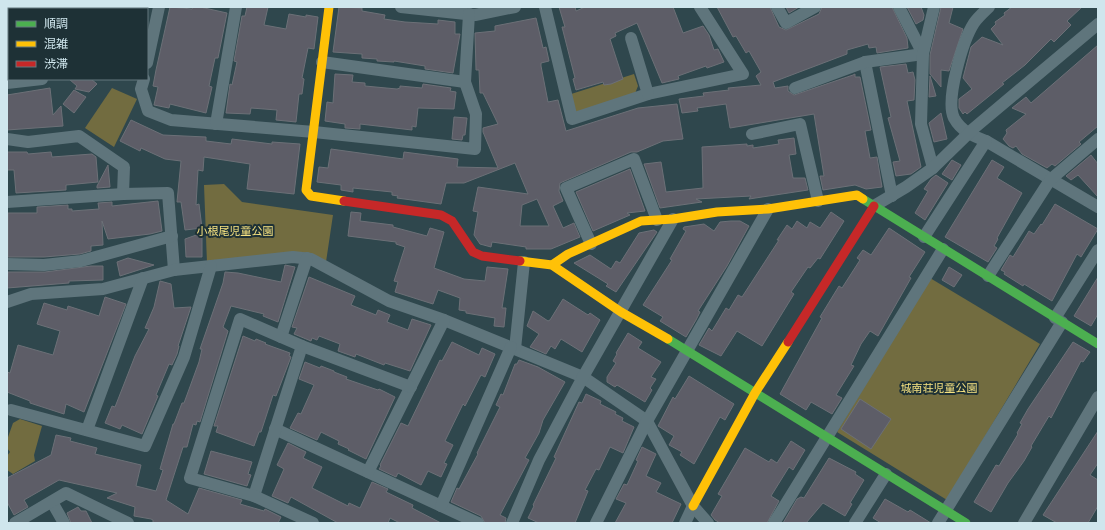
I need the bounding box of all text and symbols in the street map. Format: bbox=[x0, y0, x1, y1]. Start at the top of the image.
legend bbox=[8, 8, 148, 80]
text: 順調 bbox=[44, 17, 68, 31]
text: 混雑 bbox=[44, 37, 68, 51]
text: 渋滞 bbox=[44, 57, 68, 71]
park label: 小根尾児童公園 bbox=[197, 225, 274, 238]
park label: 城南荘児童公園 bbox=[901, 382, 978, 395]

